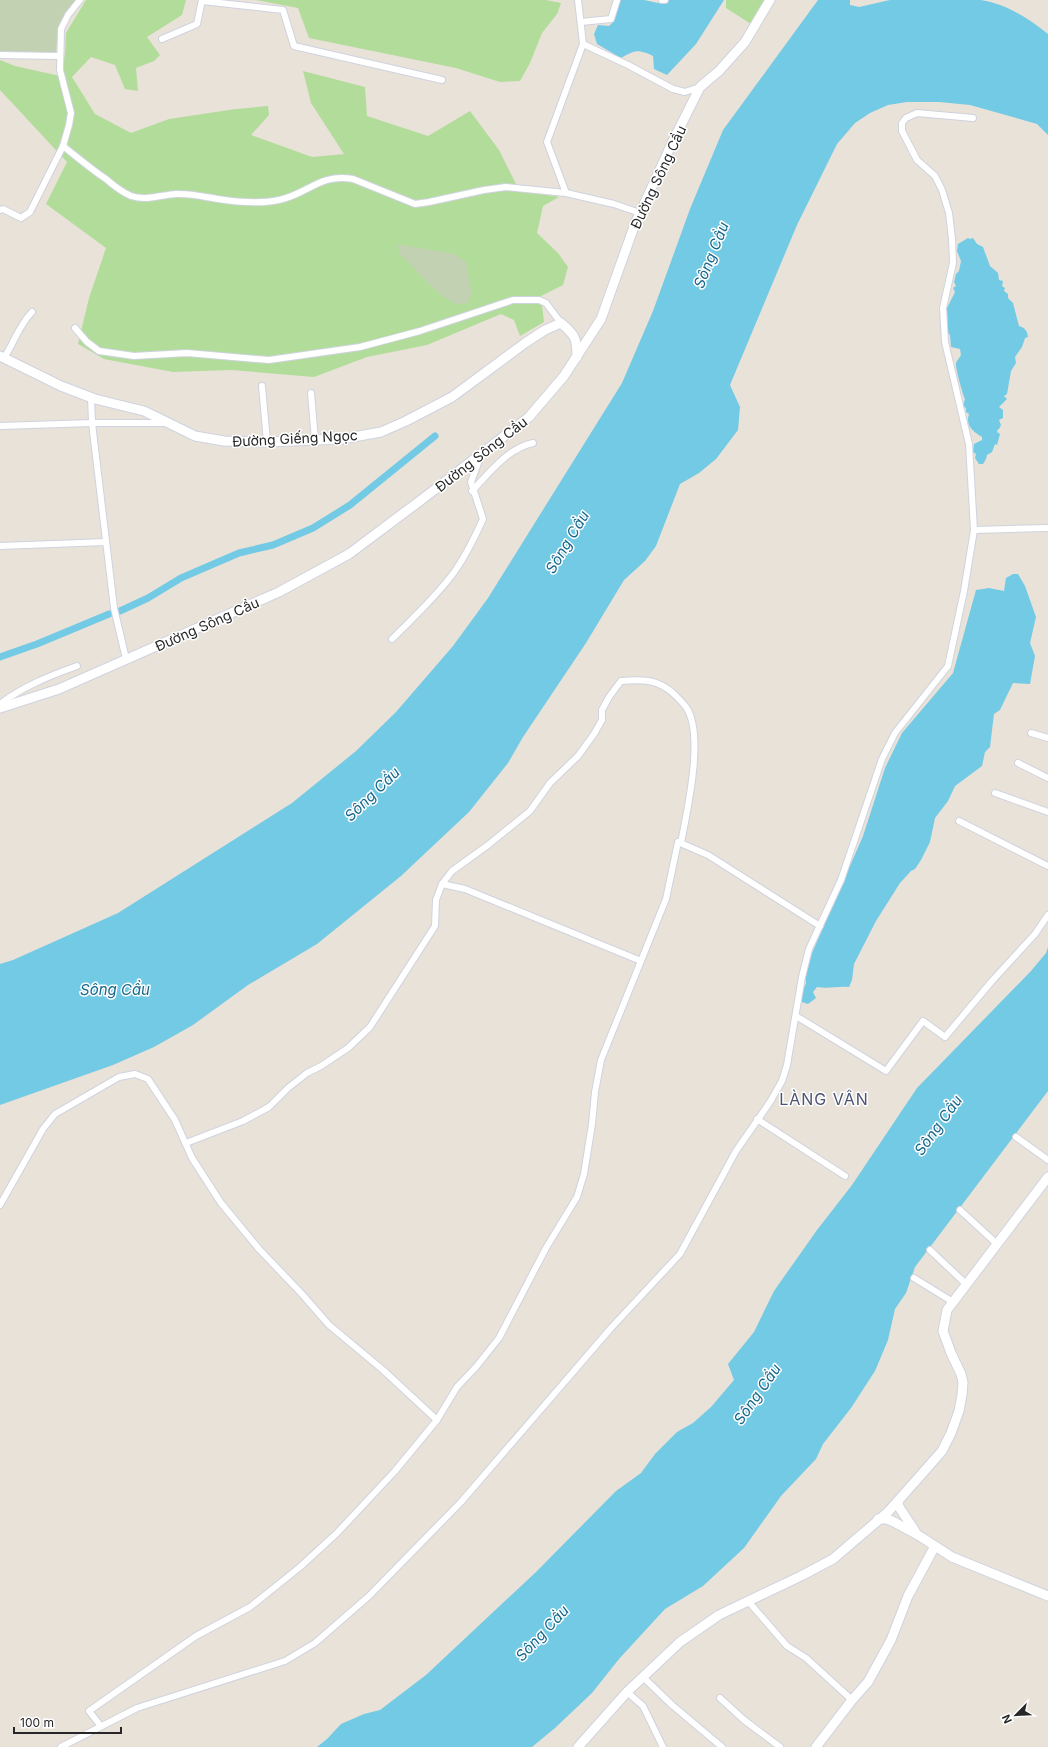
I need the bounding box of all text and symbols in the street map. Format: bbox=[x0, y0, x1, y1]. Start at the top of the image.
street label: Đường Sông Cầu bbox=[627, 123, 689, 231]
water label: Sông Cầu bbox=[689, 219, 733, 291]
street label: Đường Sông Cầu bbox=[432, 413, 530, 495]
street label: Đường Giếng Ngọc bbox=[232, 426, 358, 450]
water label: Sông Cầu bbox=[541, 507, 593, 577]
street label: Đường Sông Cầu bbox=[152, 593, 262, 655]
water label: Sông Cầu bbox=[340, 763, 404, 825]
water label: Sông Cầu bbox=[80, 980, 150, 999]
district label: LÀNG VÂN bbox=[779, 1089, 869, 1109]
water label: Sông Cầu bbox=[910, 1091, 966, 1159]
water label: Sông Cầu bbox=[729, 1360, 785, 1428]
water label: Sông Cầu bbox=[511, 1601, 573, 1665]
north arrow bbox=[996, 1695, 1036, 1735]
scale bar bbox=[14, 1709, 121, 1735]
text: N bbox=[999, 1712, 1015, 1726]
text: 100 m bbox=[20, 1715, 54, 1730]

